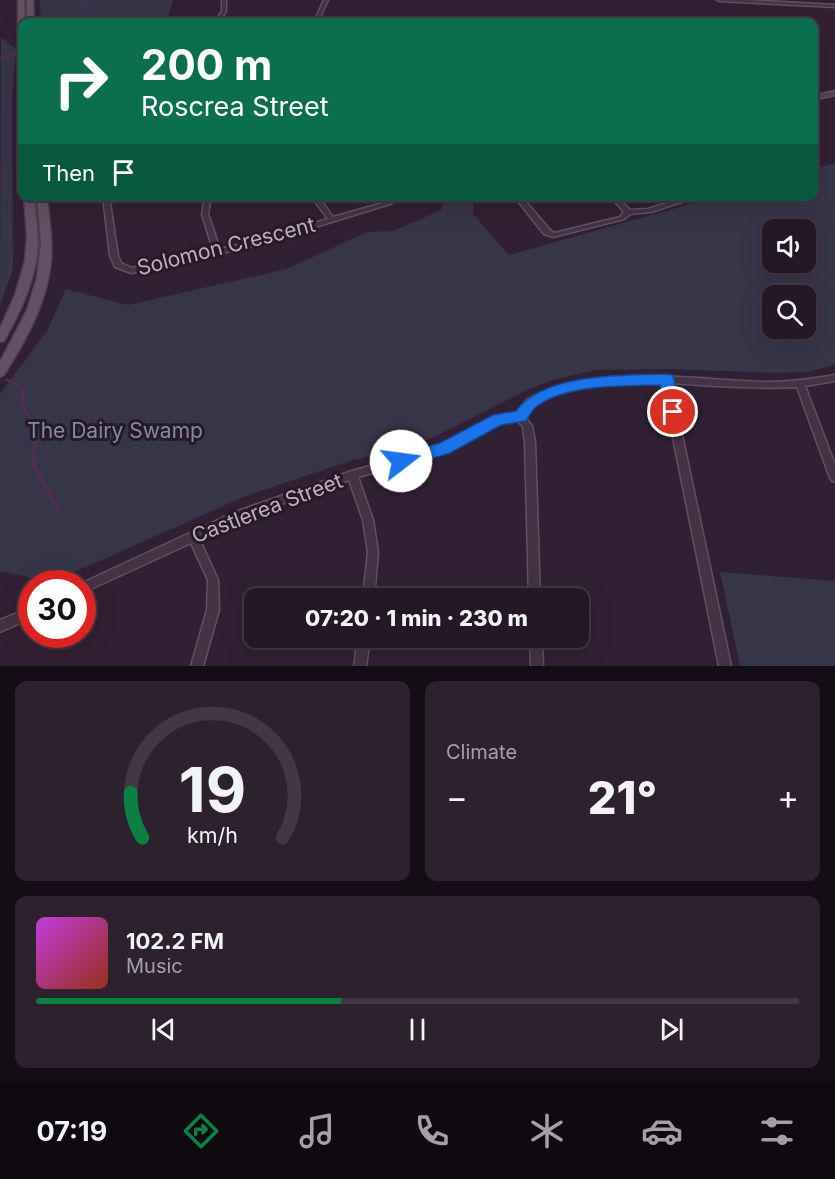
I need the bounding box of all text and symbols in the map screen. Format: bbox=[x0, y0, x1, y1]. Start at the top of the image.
text: 200 m bbox=[141, 39, 272, 90]
icon: right bbox=[42, 42, 120, 120]
text: Roscrea Street bbox=[141, 90, 329, 123]
icon: arrive bbox=[107, 156, 140, 189]
text: Then bbox=[42, 160, 95, 186]
street label: Solomon Crescent bbox=[134, 212, 318, 280]
map controls bbox=[762, 219, 816, 339]
button: sound bbox=[762, 219, 816, 273]
button: search bbox=[762, 285, 816, 339]
pin bbox=[647, 386, 698, 437]
icon: arrive bbox=[656, 395, 689, 428]
park label: The Dairy Swamp bbox=[27, 418, 203, 443]
position arrow bbox=[369, 429, 433, 493]
street label: Castlerea Street bbox=[188, 468, 346, 548]
speed limit sign: 30 bbox=[18, 570, 96, 648]
text: 07:20 · 1 min · 230 m bbox=[305, 605, 528, 631]
text: Climate bbox=[446, 740, 517, 764]
text: 19 bbox=[179, 752, 246, 827]
text: 21° bbox=[588, 770, 657, 825]
text: − bbox=[446, 777, 468, 817]
text: + bbox=[777, 777, 799, 817]
text: km/h bbox=[187, 822, 238, 848]
text: 102.2 FM bbox=[126, 928, 224, 954]
text: Music bbox=[126, 954, 183, 978]
icon: previous bbox=[147, 1013, 180, 1046]
icon: pause bbox=[401, 1013, 434, 1046]
icon: next bbox=[655, 1013, 688, 1046]
icon: directions bbox=[180, 1110, 222, 1152]
icon: music bbox=[296, 1110, 338, 1152]
icon: phone bbox=[411, 1110, 453, 1152]
icon: climate bbox=[526, 1110, 568, 1152]
icon: car bbox=[641, 1110, 683, 1152]
icon: filters bbox=[756, 1110, 798, 1152]
text: 07:19 bbox=[37, 1115, 107, 1148]

